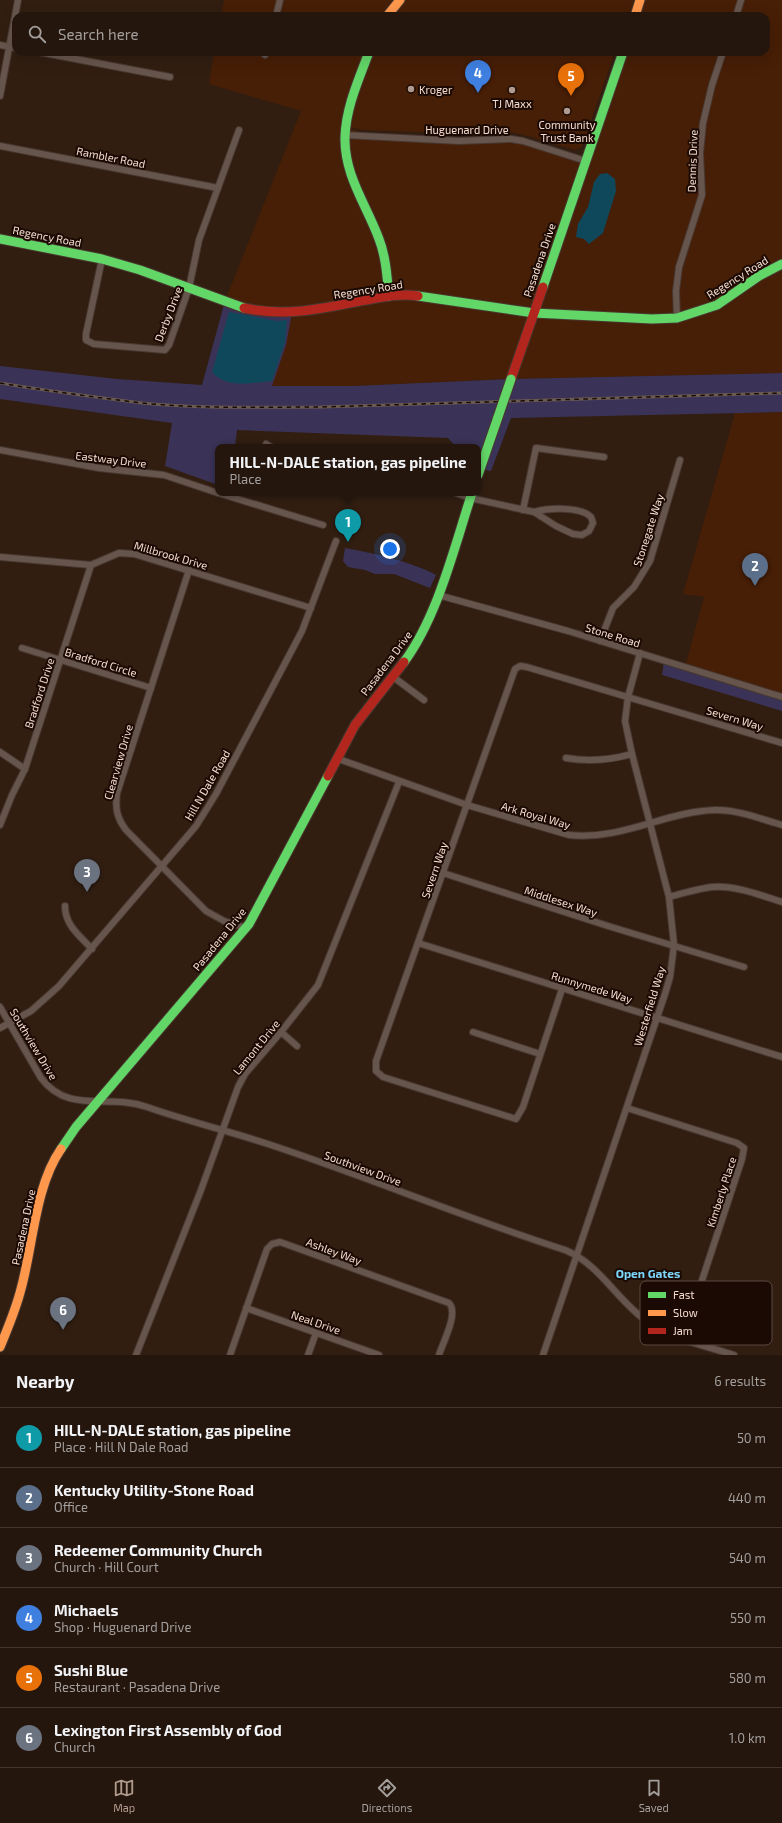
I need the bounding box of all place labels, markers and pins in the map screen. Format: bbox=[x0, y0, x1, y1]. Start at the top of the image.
pin: 4 bbox=[465, 60, 491, 93]
pin: 5 bbox=[558, 63, 584, 96]
place label: Kroger bbox=[419, 83, 453, 96]
marker: Kroger bbox=[406, 84, 416, 94]
marker: TJ Maxx bbox=[507, 85, 517, 95]
place label: TJ Maxx bbox=[492, 97, 532, 110]
marker: Community Trust Bank bbox=[562, 106, 572, 116]
place label: Community Trust Bank bbox=[538, 118, 596, 144]
pin: 1 bbox=[335, 509, 361, 542]
pin: 2 bbox=[742, 553, 768, 586]
pin: 3 bbox=[74, 859, 100, 892]
pin: 6 bbox=[50, 1297, 76, 1330]

